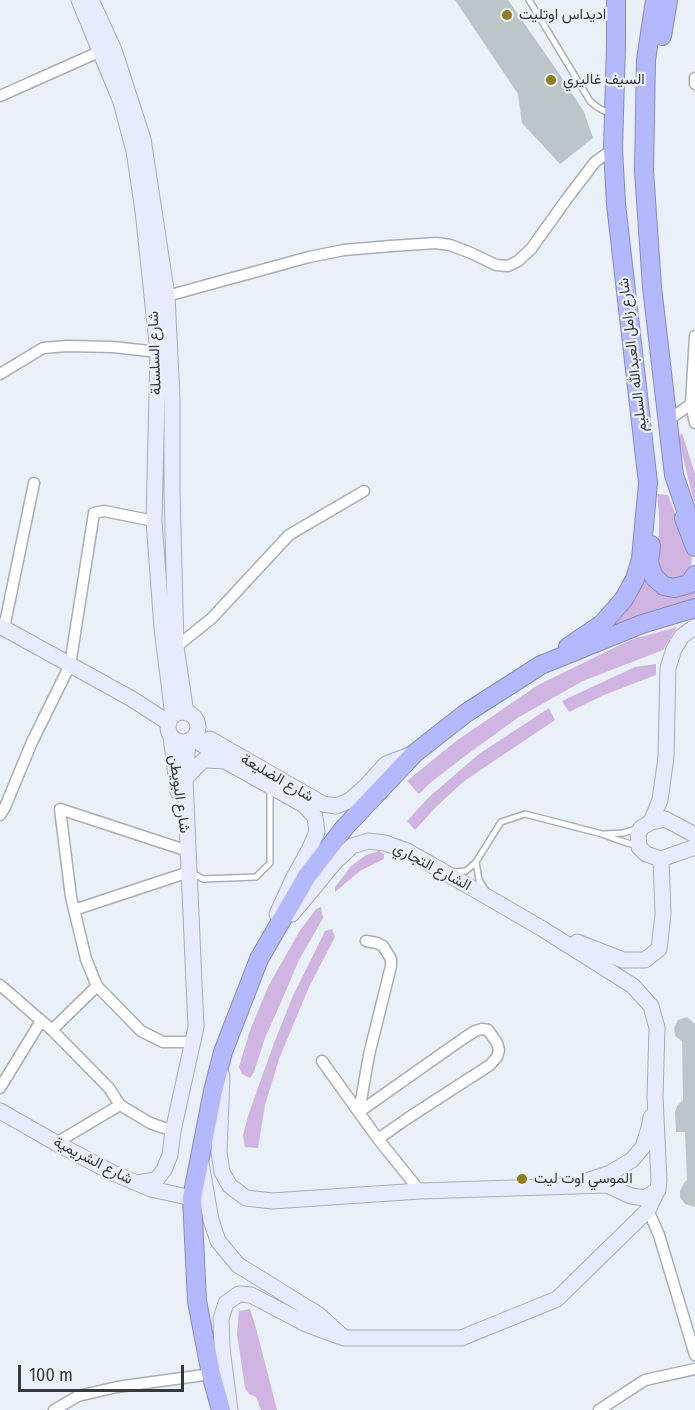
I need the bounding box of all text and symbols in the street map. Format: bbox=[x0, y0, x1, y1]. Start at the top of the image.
place label: اديداس اوتليت bbox=[519, 6, 606, 24]
marker: اديداس اوتليت bbox=[500, 8, 514, 22]
place label: السيف غاليري bbox=[563, 71, 645, 89]
marker: السيف غاليري bbox=[544, 73, 558, 87]
street label: شارع زامل العبدالله السليم bbox=[615, 277, 651, 433]
street label: شارع السلسلة bbox=[145, 311, 165, 395]
street label: شارع الضليعة bbox=[237, 750, 317, 806]
street label: شارع البويطن bbox=[165, 754, 193, 834]
street label: الشارع التجاري bbox=[390, 839, 474, 895]
street label: شارع الشريمية bbox=[50, 1133, 136, 1189]
place label: الموسي اوت ليت bbox=[534, 1170, 633, 1188]
marker: الموسي اوت ليت bbox=[515, 1172, 529, 1186]
scale bar bbox=[21, 1353, 188, 1391]
text: 100 m bbox=[29, 1364, 73, 1386]

